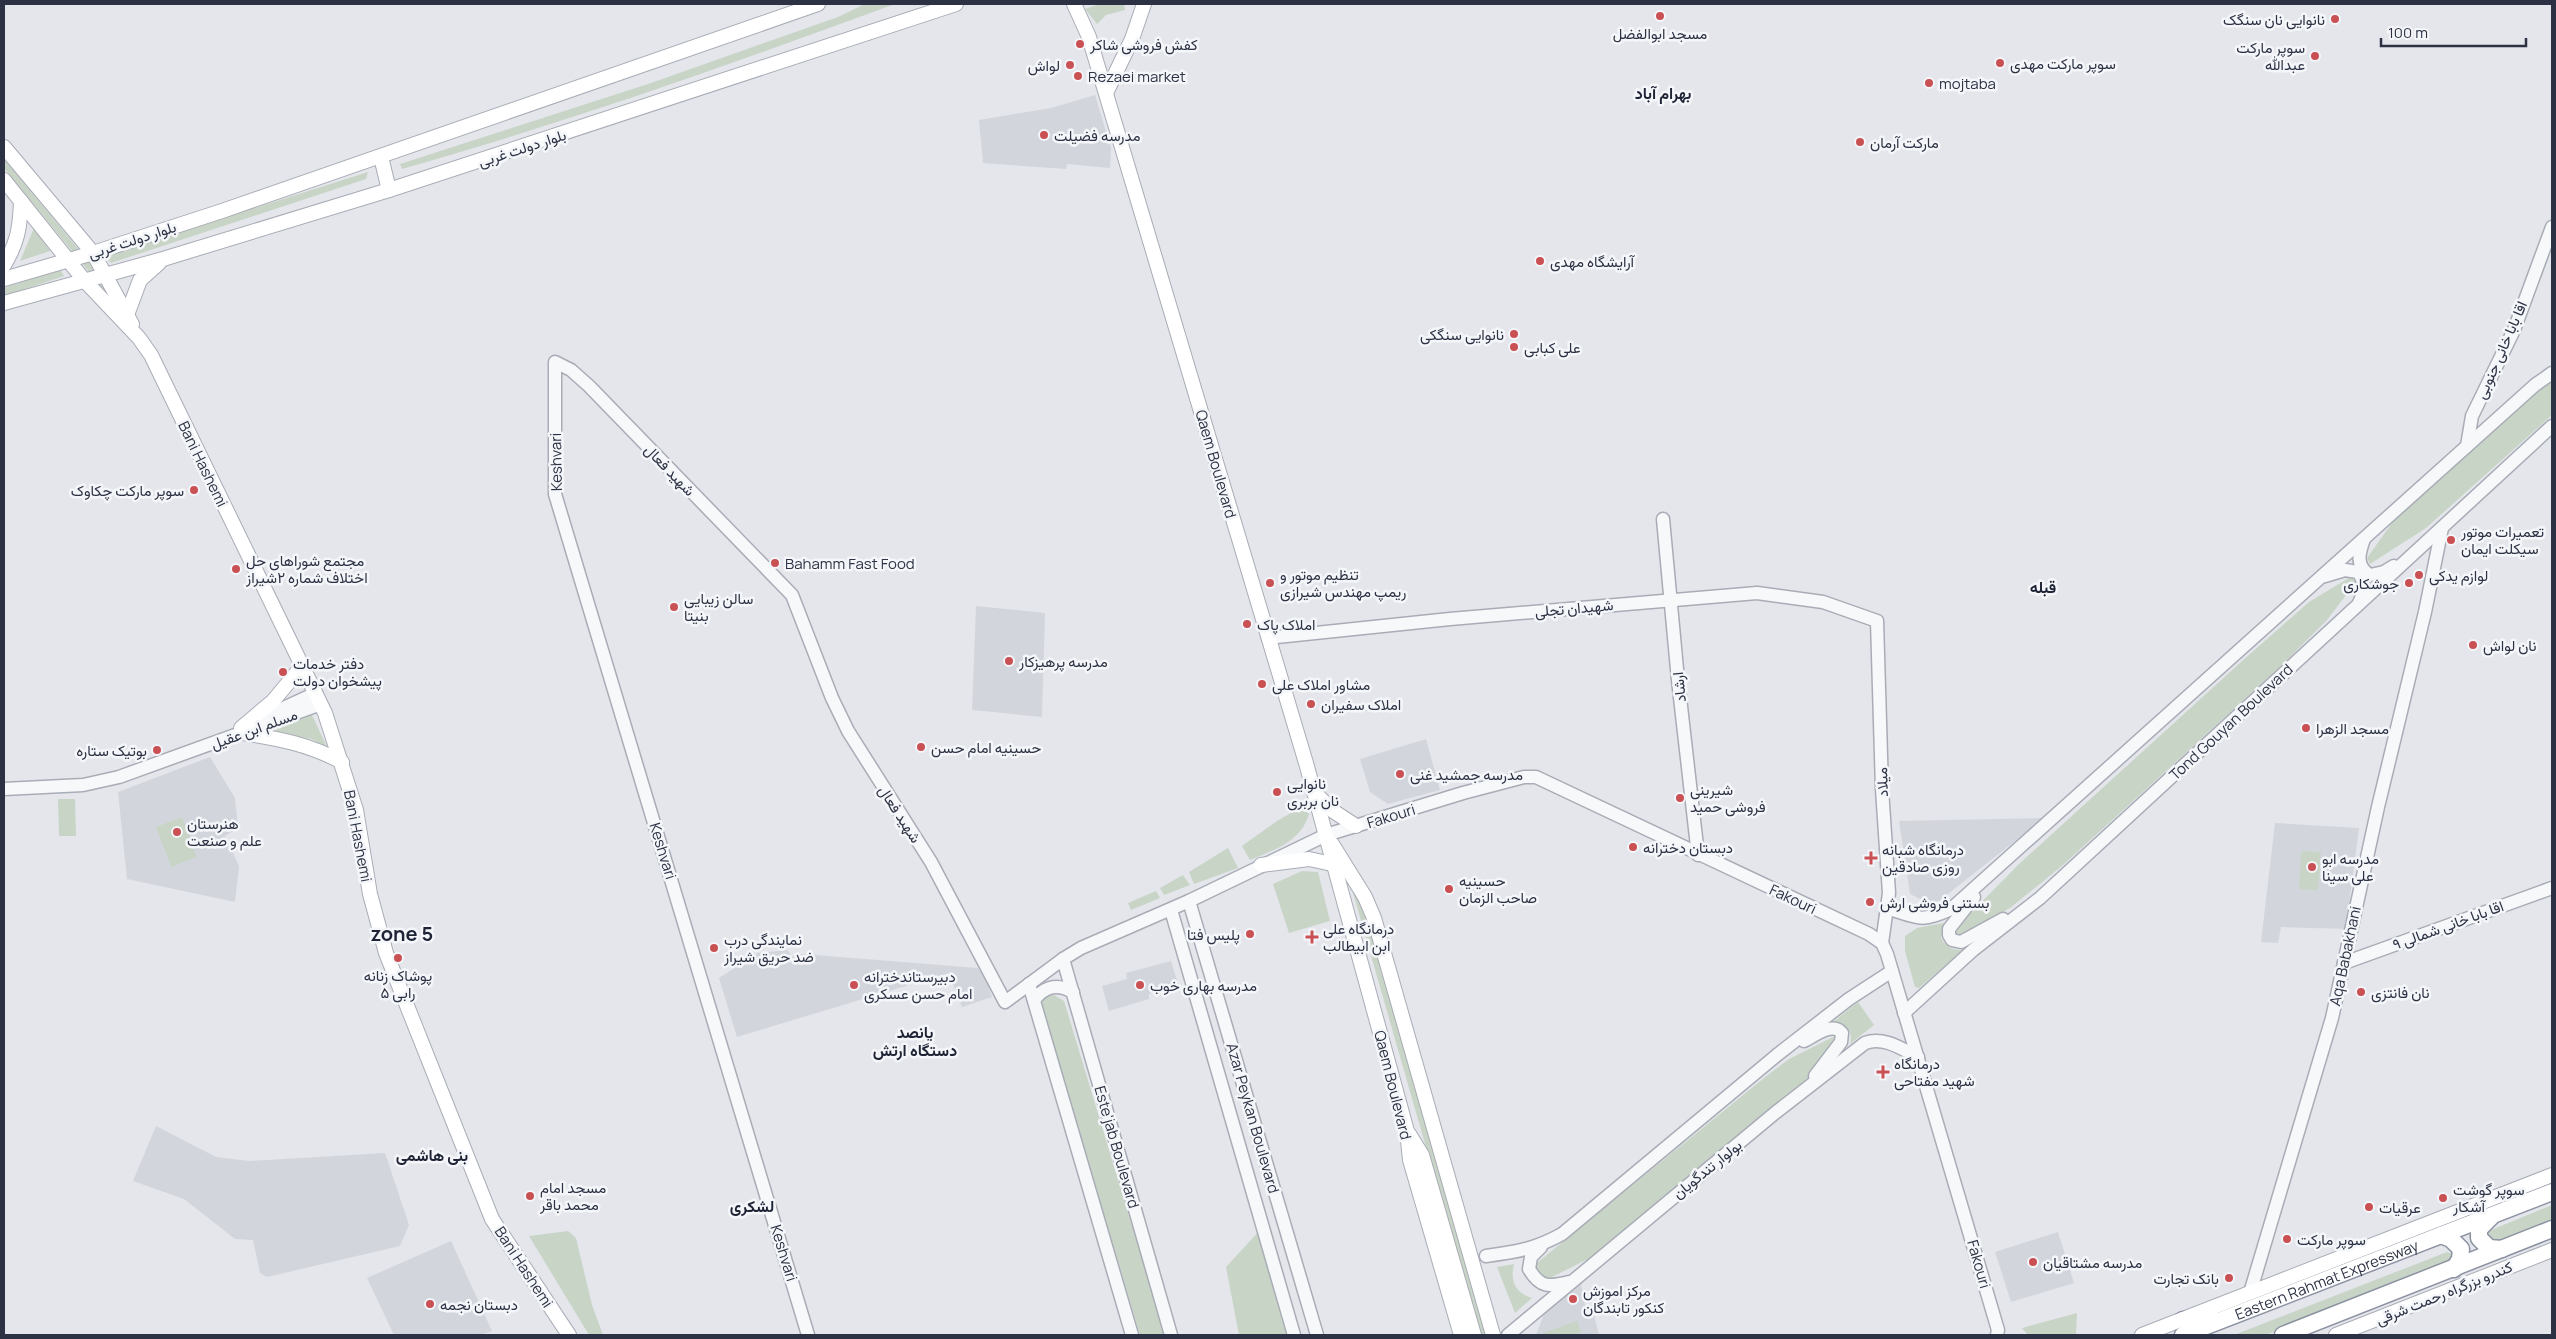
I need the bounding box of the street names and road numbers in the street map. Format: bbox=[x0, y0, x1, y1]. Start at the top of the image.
street label: بلوار دولت غربی bbox=[475, 124, 569, 172]
street label: بلوار دولت غربی bbox=[85, 216, 179, 264]
street label: اقا بابا خانی جنوبی bbox=[2470, 298, 2532, 402]
street label: Qaem Boulevard bbox=[1190, 407, 1242, 521]
street label: Bani Hashemi bbox=[173, 418, 233, 510]
street label: Keshvari bbox=[545, 433, 567, 491]
street label: شهید فعال bbox=[640, 439, 700, 501]
street label: شهیدان تجلی bbox=[1534, 594, 1614, 622]
street label: Tond Gouyan Boulevard bbox=[2165, 659, 2297, 785]
street label: ارشاد bbox=[1667, 671, 1691, 703]
street label: مسلم ابن عقیل bbox=[208, 704, 300, 754]
street label: میلاد bbox=[1871, 767, 1893, 797]
street label: شهید فعال bbox=[874, 781, 927, 847]
street label: Bani Hashemi bbox=[339, 788, 377, 884]
street label: Fakouri bbox=[1364, 799, 1418, 833]
street label: Keshvari bbox=[644, 820, 682, 882]
street label: Fakouri bbox=[1766, 879, 1820, 919]
street label: ۹ اقا بابا خانی شمالی bbox=[2390, 895, 2506, 955]
street label: Aqa Babakhani bbox=[2324, 904, 2366, 1008]
street label: Qaem Boulevard bbox=[1369, 1028, 1417, 1142]
street label: Azar Peykan Boulevard bbox=[1221, 1040, 1285, 1196]
street label: Este'jab Boulevard bbox=[1089, 1083, 1145, 1211]
street label: بولوار تندگویان bbox=[1668, 1135, 1746, 1203]
street label: Bani Hashemi bbox=[490, 1222, 558, 1312]
street label: Keshvari bbox=[765, 1222, 803, 1284]
street label: Eastern Rahmat Expressway bbox=[2232, 1234, 2421, 1324]
street label: Fakouri bbox=[1962, 1237, 1996, 1291]
street label: کندرو بزرگراه رحمت شرقی bbox=[2373, 1256, 2516, 1330]

